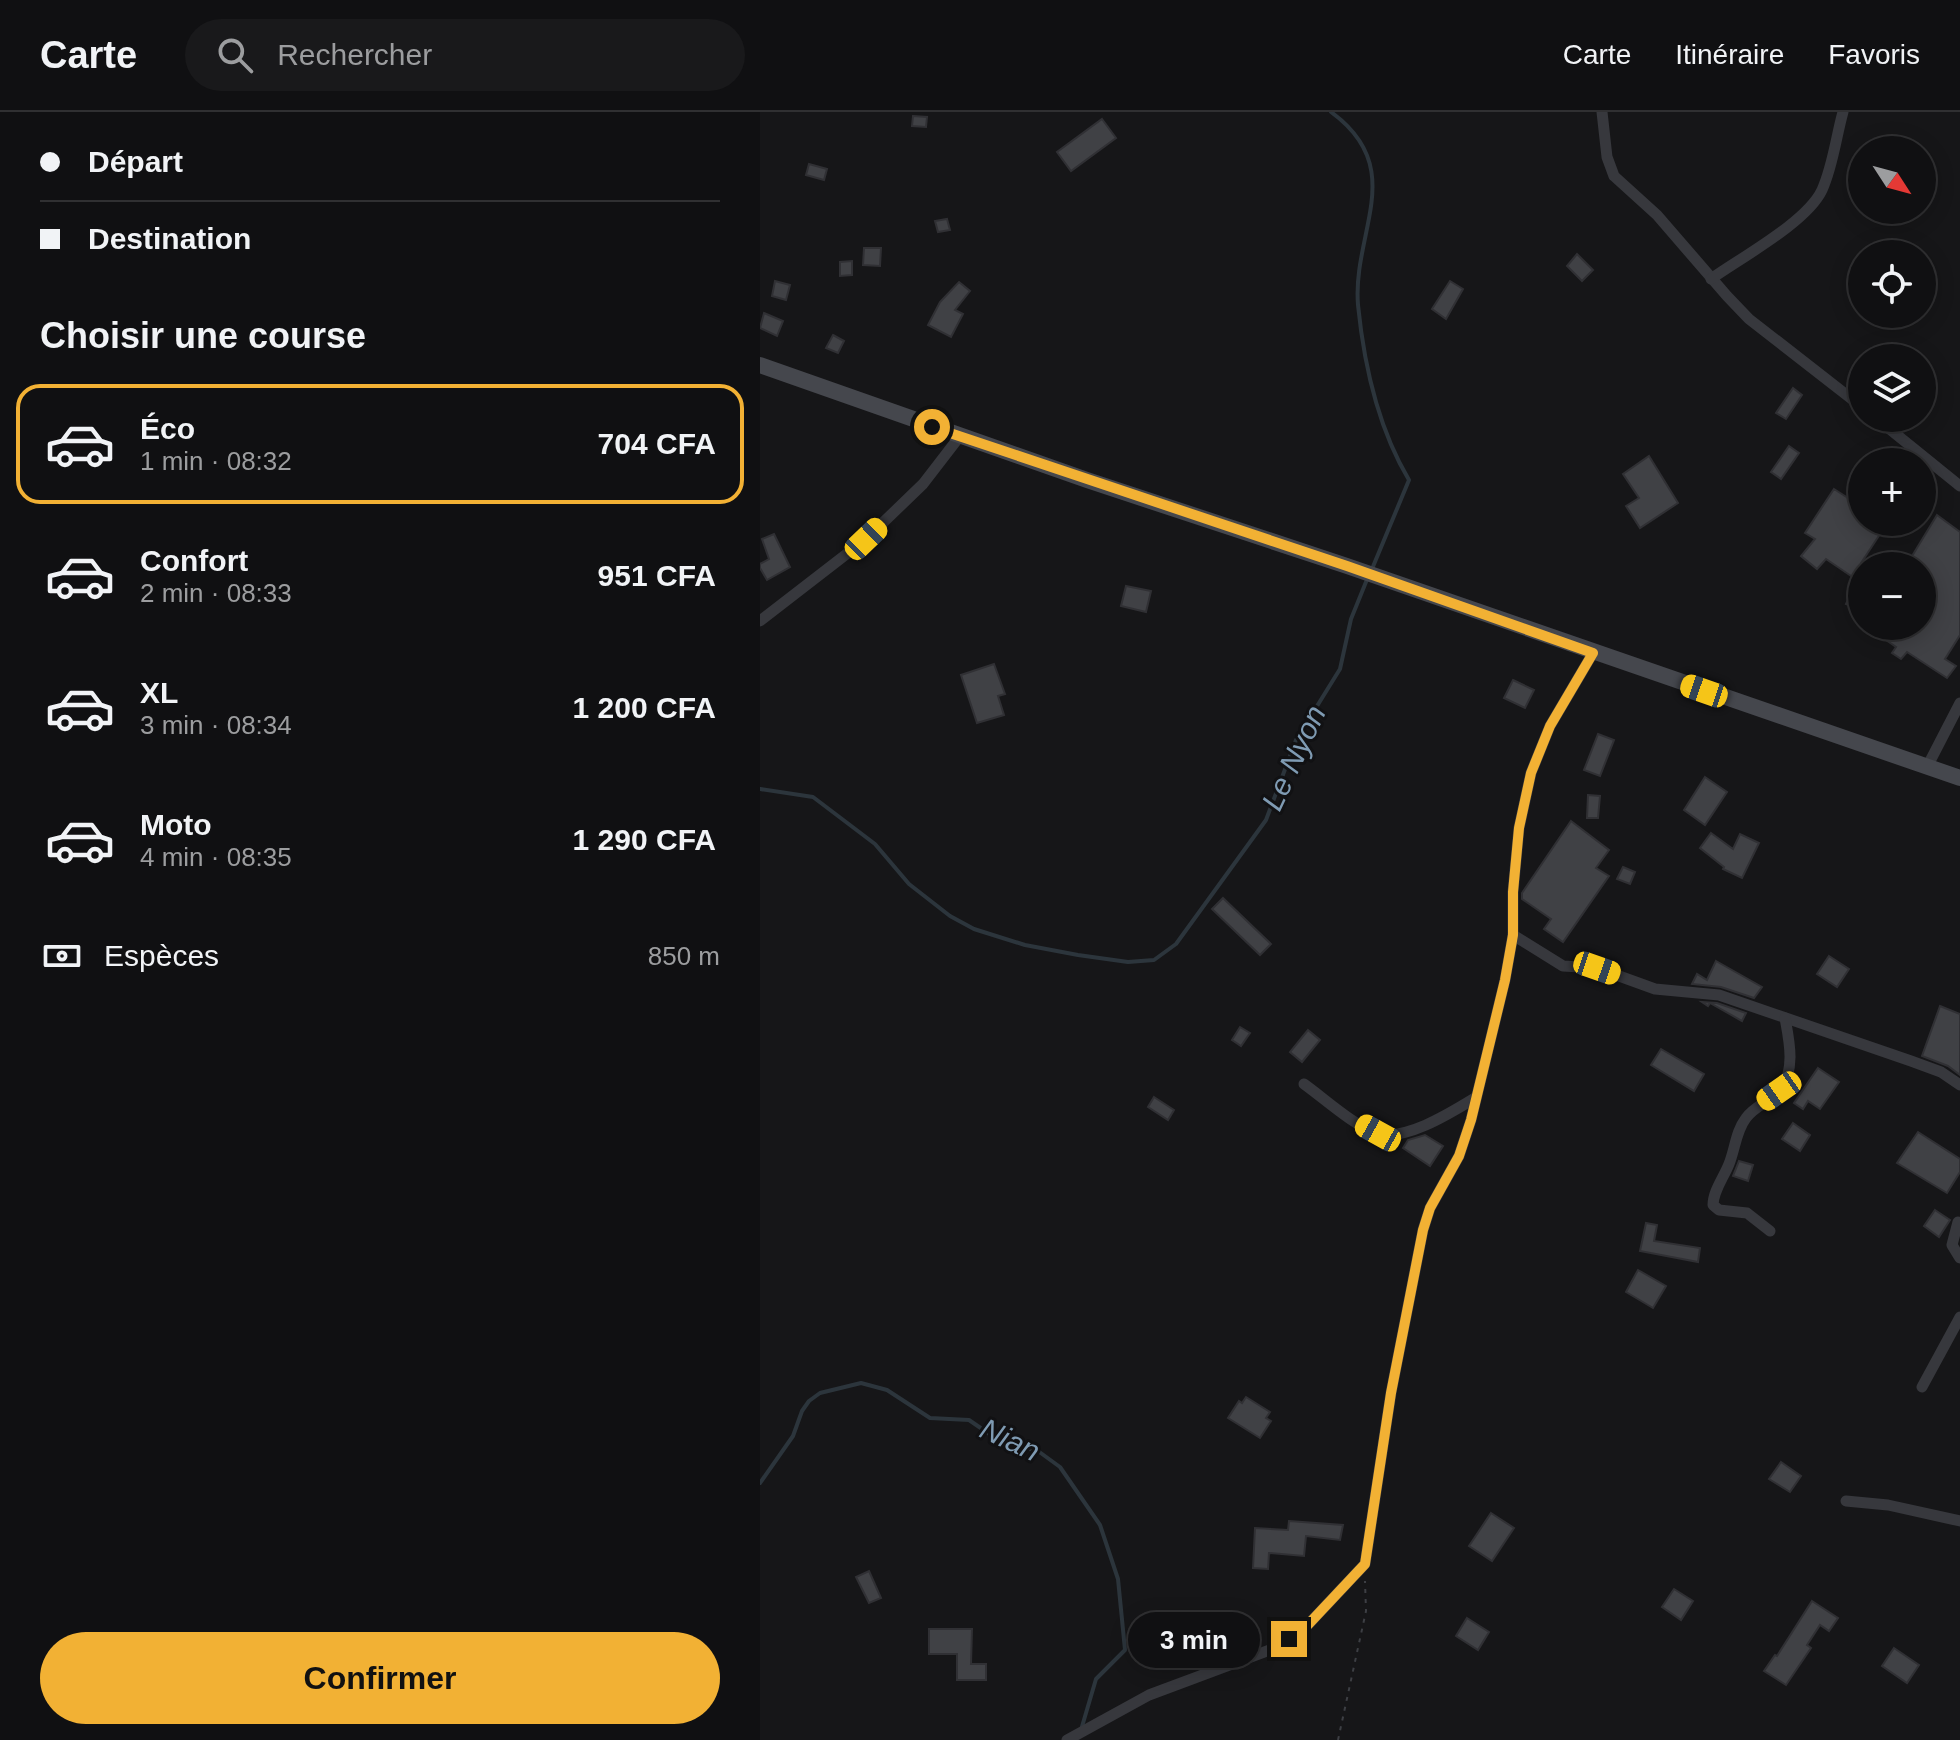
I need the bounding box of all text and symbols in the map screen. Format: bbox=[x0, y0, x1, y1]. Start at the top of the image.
search box bbox=[185, 19, 745, 91]
icon: search bbox=[213, 33, 257, 77]
text: Carte bbox=[40, 34, 137, 76]
text: Rechercher bbox=[277, 38, 432, 71]
text: Carte bbox=[1563, 39, 1631, 70]
text: Itinéraire bbox=[1675, 39, 1784, 70]
text: Favoris bbox=[1828, 39, 1920, 70]
north arrow bbox=[1848, 136, 1936, 224]
map controls bbox=[1848, 136, 1936, 640]
text: Départ bbox=[88, 145, 183, 178]
text: Destination bbox=[88, 222, 251, 255]
button: locate bbox=[1848, 240, 1936, 328]
text: Choisir une course bbox=[40, 315, 366, 356]
button: layers bbox=[1848, 344, 1936, 432]
icon: car bbox=[44, 408, 116, 480]
route start bbox=[914, 409, 950, 445]
text: Éco bbox=[140, 412, 195, 445]
text: 704 CFA bbox=[598, 427, 716, 460]
text: 1 min · 08:32 bbox=[140, 446, 292, 476]
button: + bbox=[1848, 448, 1936, 536]
car bbox=[840, 514, 892, 564]
icon: car bbox=[44, 540, 116, 612]
text: Confort bbox=[140, 544, 248, 577]
button: − bbox=[1848, 552, 1936, 640]
text: 951 CFA bbox=[598, 559, 716, 592]
text: 2 min · 08:33 bbox=[140, 578, 292, 608]
icon: car bbox=[44, 672, 116, 744]
car bbox=[1677, 672, 1731, 710]
text: XL bbox=[140, 676, 178, 709]
text: 1 200 CFA bbox=[573, 691, 716, 724]
water label: Le Nyon bbox=[1255, 700, 1332, 815]
text: 3 min · 08:34 bbox=[140, 710, 292, 740]
icon: car bbox=[44, 804, 116, 876]
text: Moto bbox=[140, 808, 212, 841]
text: 1 290 CFA bbox=[573, 823, 716, 856]
text: 4 min · 08:35 bbox=[140, 842, 292, 872]
icon: cash bbox=[40, 934, 84, 978]
text: Espèces bbox=[104, 939, 219, 972]
text: 850 m bbox=[648, 941, 720, 971]
car bbox=[1570, 949, 1624, 987]
car bbox=[1752, 1067, 1806, 1115]
car bbox=[1351, 1111, 1405, 1155]
water label: Nian bbox=[975, 1412, 1045, 1468]
callout: 3 min bbox=[1129, 1611, 1261, 1667]
route end bbox=[1271, 1621, 1307, 1657]
text: 3 min bbox=[1160, 1625, 1228, 1655]
button: Confirmer bbox=[40, 1632, 720, 1724]

